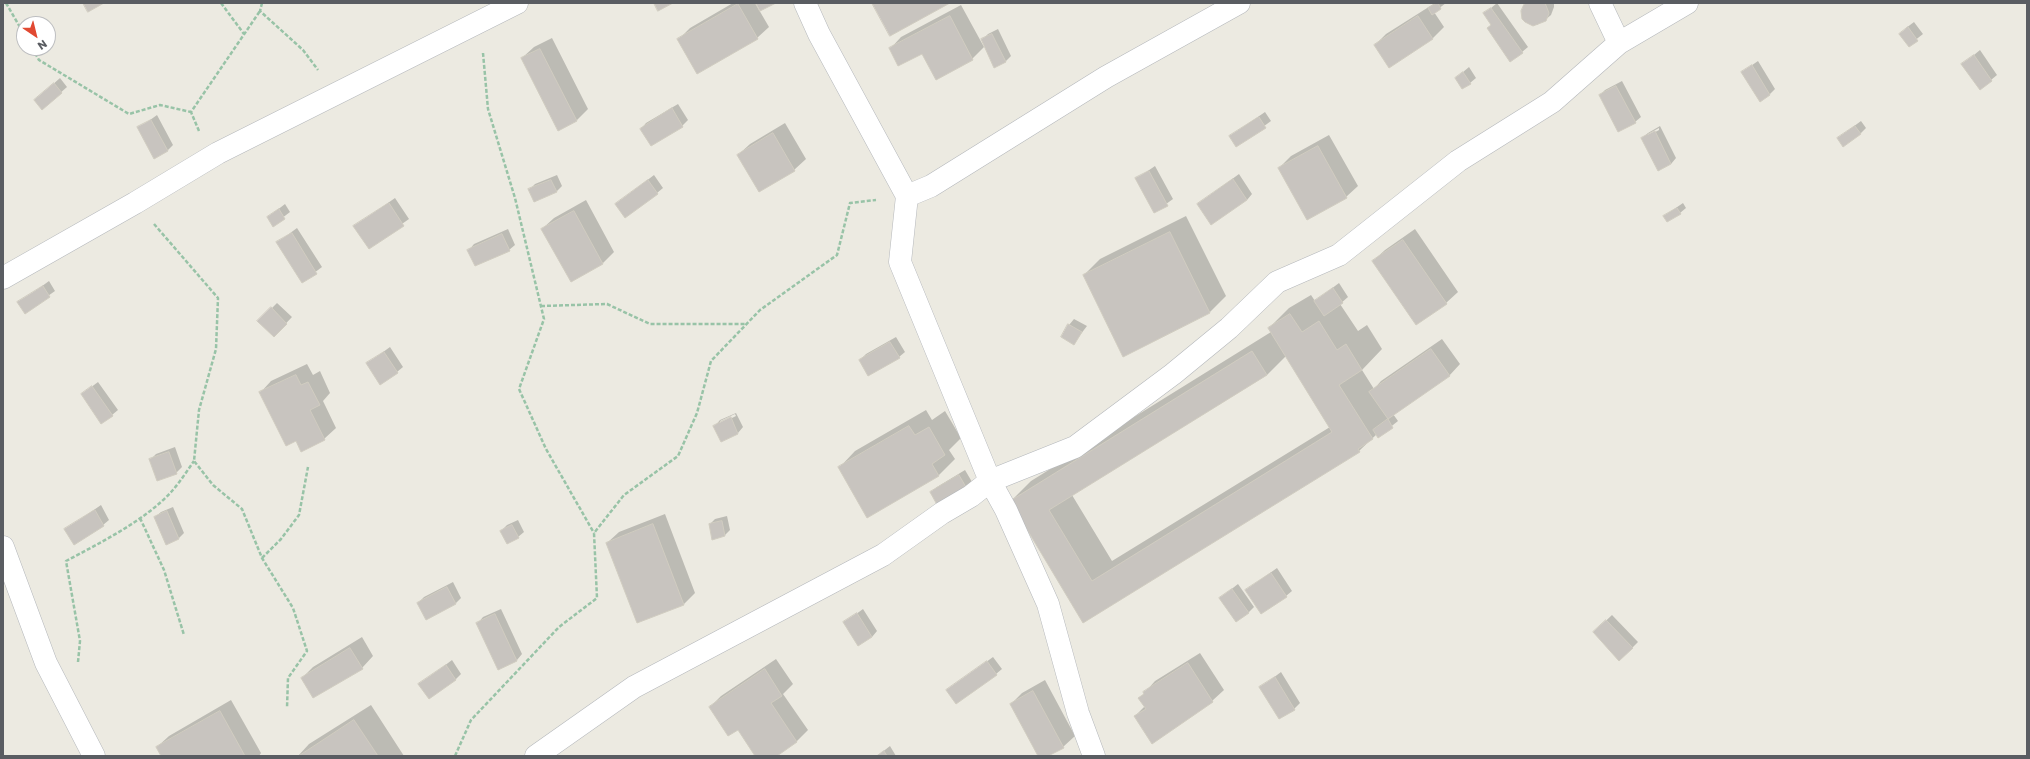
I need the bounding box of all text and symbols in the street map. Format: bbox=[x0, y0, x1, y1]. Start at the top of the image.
north arrow bbox=[16, 16, 56, 56]
text: N bbox=[34, 36, 50, 54]

